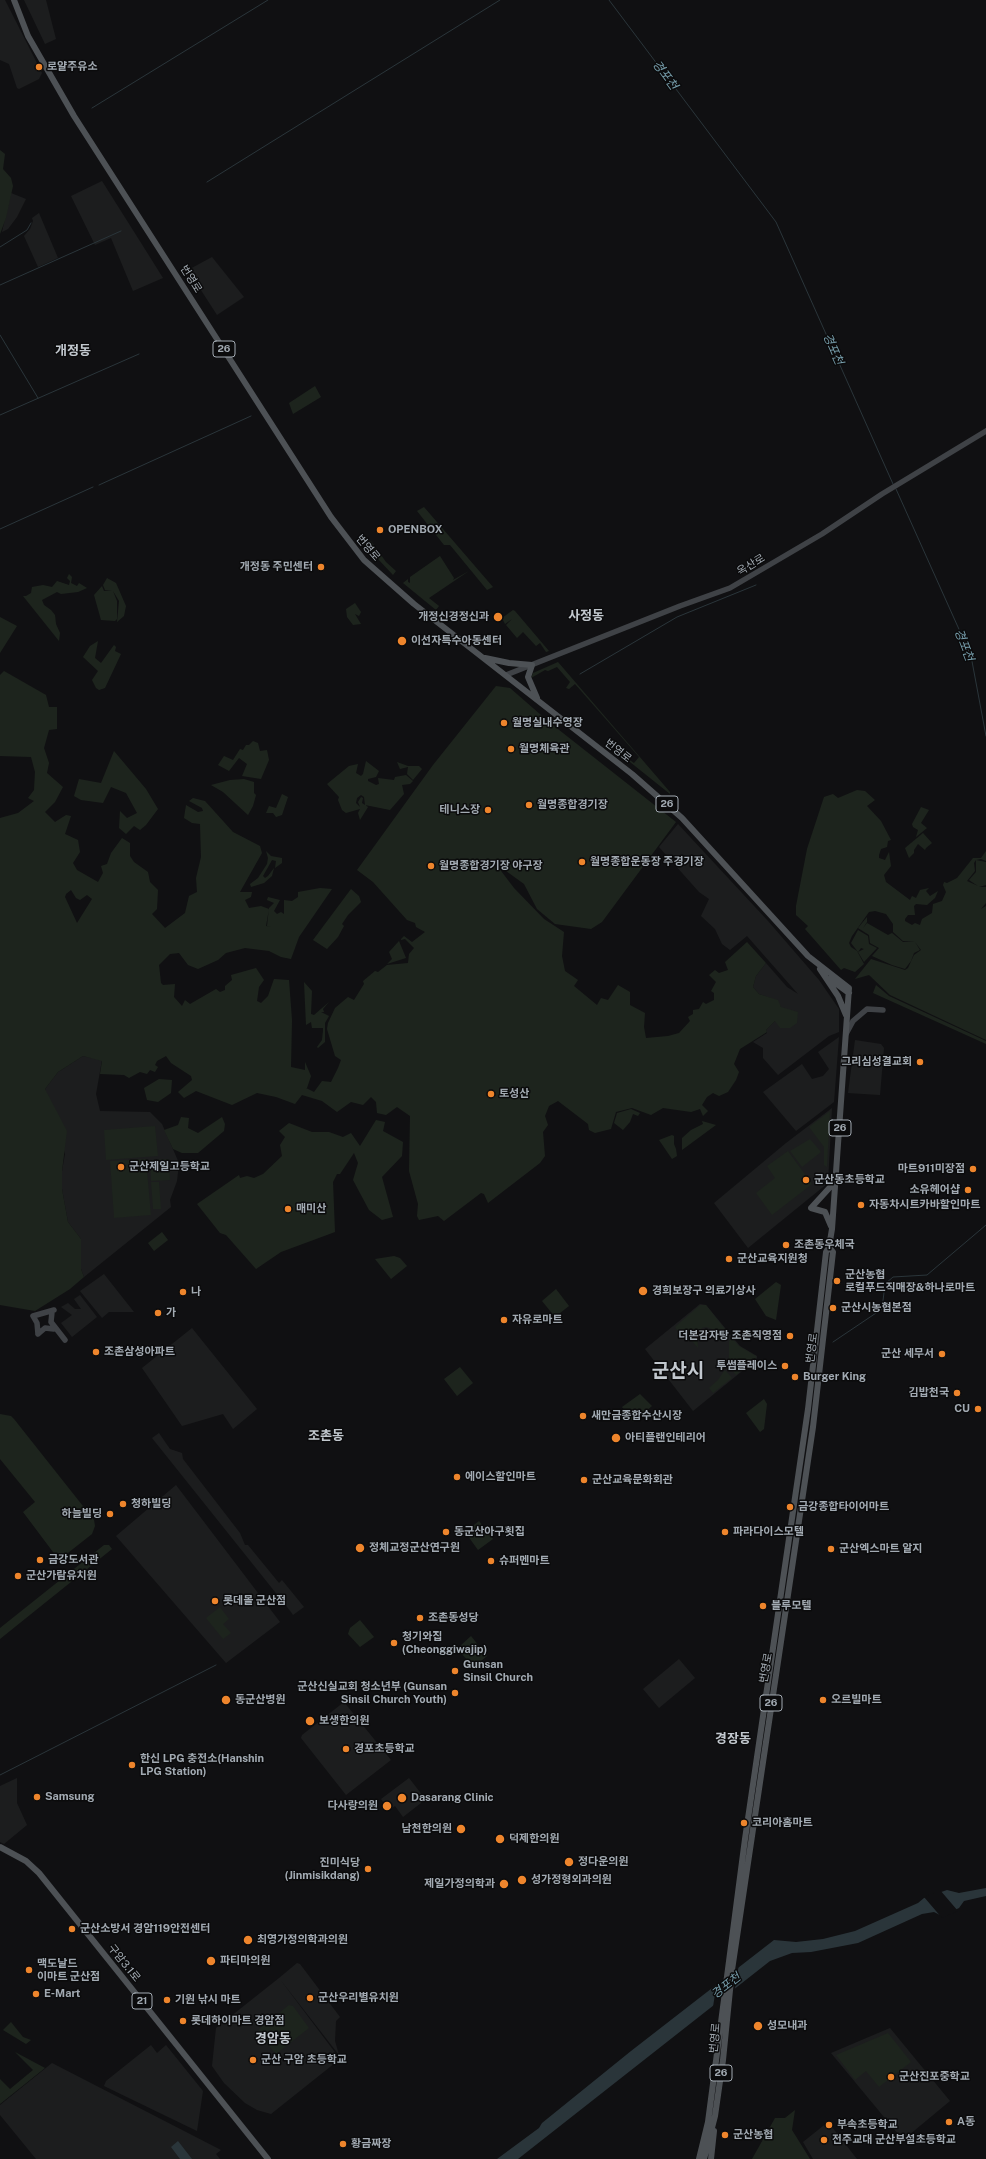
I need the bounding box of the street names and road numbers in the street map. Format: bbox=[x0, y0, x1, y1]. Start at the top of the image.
street label: 번영로 bbox=[177, 263, 205, 295]
road number: 26 bbox=[213, 341, 235, 357]
street label: 번영로 bbox=[353, 532, 383, 564]
street label: 옥산로 bbox=[735, 552, 767, 578]
street label: 번영로 bbox=[602, 736, 634, 766]
road number: 26 bbox=[656, 796, 678, 812]
road number: 26 bbox=[829, 1120, 851, 1136]
street label: 번영로 bbox=[804, 1332, 820, 1364]
street label: 번영로 bbox=[757, 1652, 775, 1684]
road number: 26 bbox=[760, 1695, 782, 1711]
street label: 구암3.1로 bbox=[105, 1942, 143, 1984]
road number: 21 bbox=[132, 1993, 152, 2009]
street label: 번영로 bbox=[707, 2022, 723, 2054]
road number: 26 bbox=[710, 2065, 732, 2081]

